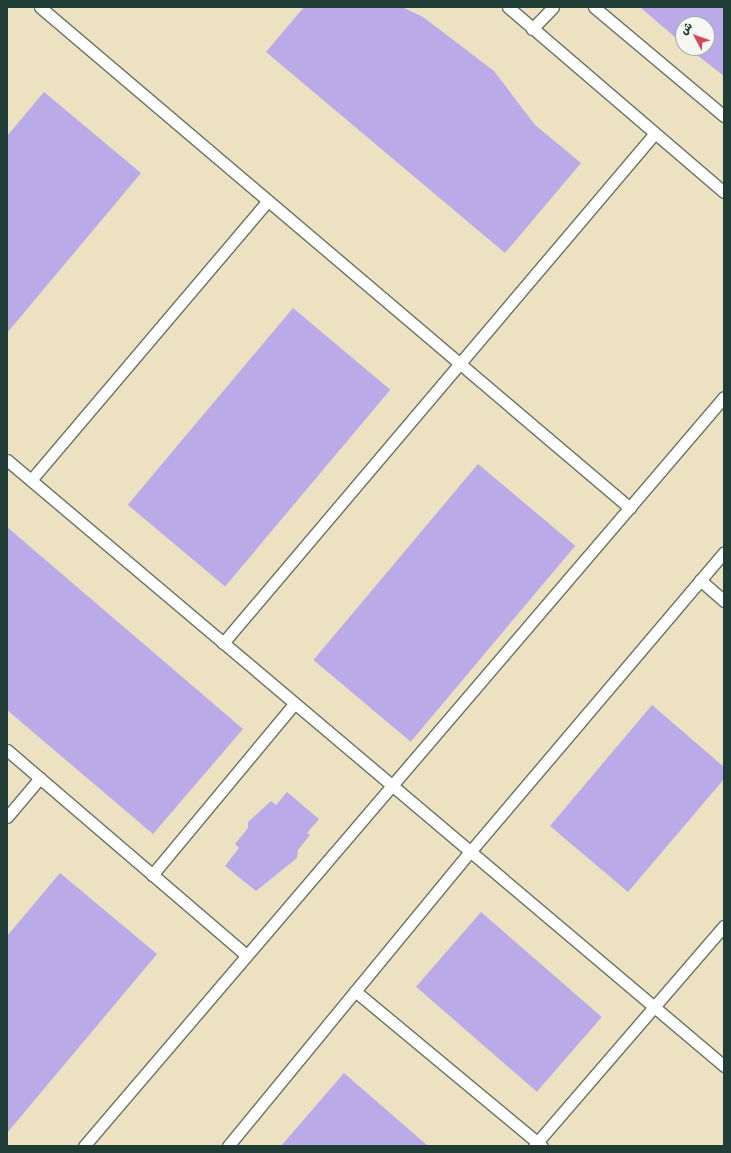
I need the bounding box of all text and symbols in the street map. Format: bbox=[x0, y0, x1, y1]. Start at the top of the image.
north arrow bbox=[675, 16, 715, 56]
text: ش bbox=[677, 20, 695, 37]

